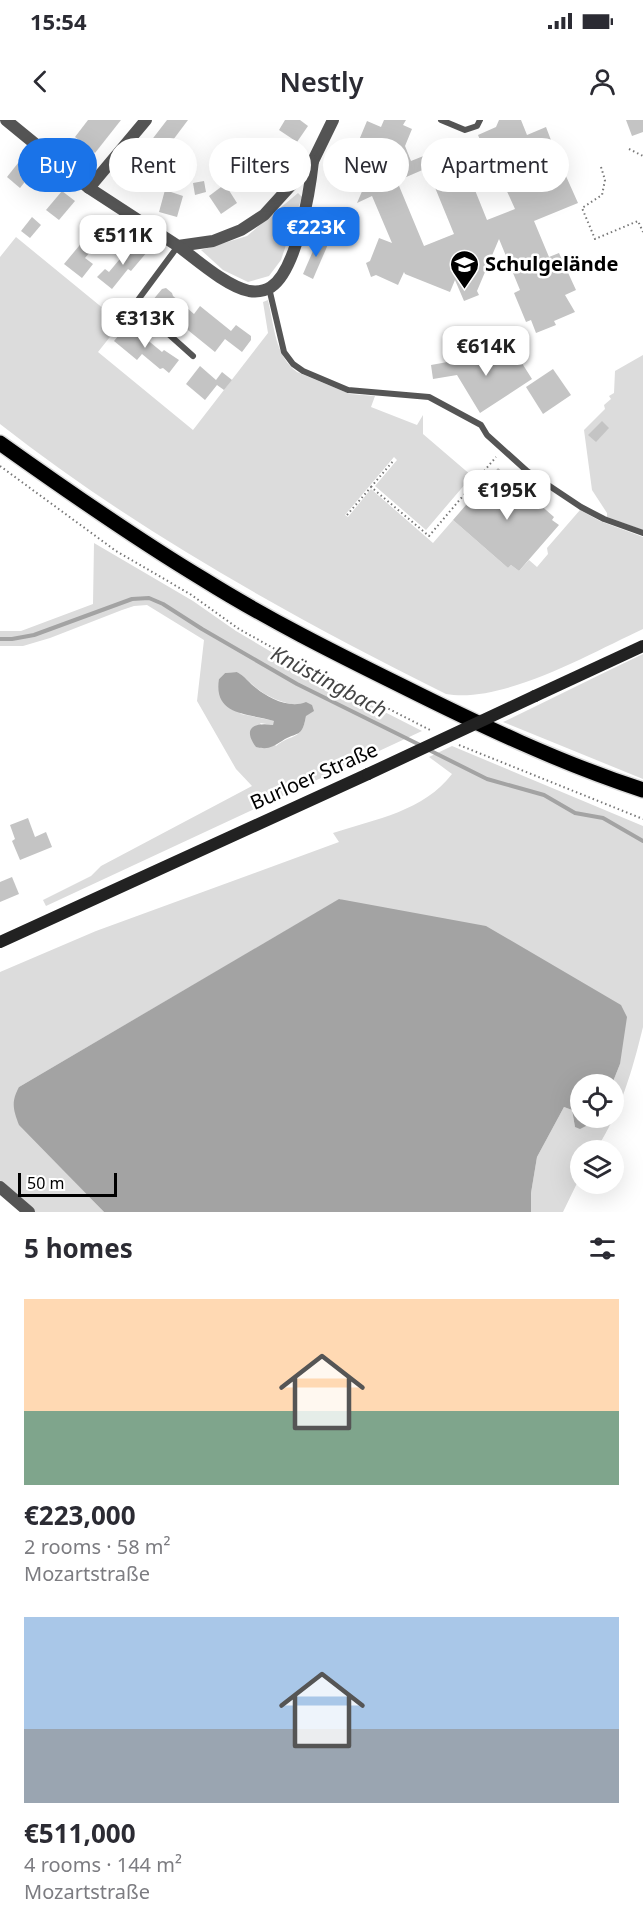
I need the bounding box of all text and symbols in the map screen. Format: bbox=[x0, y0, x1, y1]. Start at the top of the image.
text: 15:54 bbox=[30, 6, 87, 36]
text: Nestly bbox=[280, 63, 363, 100]
icon: back bbox=[24, 65, 57, 98]
icon: person bbox=[586, 65, 619, 98]
chip: Buy bbox=[18, 138, 97, 192]
chip: Rent bbox=[109, 138, 197, 192]
chip: Filters bbox=[209, 138, 311, 192]
chip: New bbox=[323, 138, 409, 192]
chip: Apartment bbox=[421, 138, 569, 192]
pin: €223K bbox=[274, 207, 358, 258]
text: €223K bbox=[286, 213, 346, 240]
pin: €511K bbox=[81, 215, 165, 266]
text: €511K bbox=[93, 221, 153, 248]
school or university icon: Schulgelände bbox=[448, 248, 480, 290]
place label: Schulgelände bbox=[485, 250, 618, 277]
pin: €313K bbox=[103, 298, 187, 349]
text: €313K bbox=[115, 304, 175, 331]
pin: €614K bbox=[444, 326, 528, 377]
text: €614K bbox=[456, 332, 516, 359]
pin: €195K bbox=[465, 470, 549, 521]
text: €195K bbox=[477, 476, 537, 503]
water label: Knüstingbach bbox=[267, 639, 392, 723]
street label: Burloer Straße bbox=[246, 735, 382, 816]
map controls bbox=[570, 1074, 624, 1194]
button: locate bbox=[570, 1074, 624, 1128]
button: layers bbox=[570, 1140, 624, 1194]
scale bar bbox=[18, 1170, 117, 1198]
text: 50 m bbox=[27, 1172, 64, 1194]
text: 5 homes bbox=[24, 1230, 133, 1266]
icon: filters bbox=[586, 1232, 619, 1265]
icon: home bbox=[268, 1338, 376, 1446]
text: €223,000 bbox=[24, 1497, 136, 1533]
text: 2 rooms · 58 m² bbox=[24, 1533, 171, 1560]
text: Mozartstraße bbox=[24, 1560, 150, 1587]
icon: home bbox=[268, 1656, 376, 1764]
text: €511,000 bbox=[24, 1815, 136, 1851]
text: 4 rooms · 144 m² bbox=[24, 1851, 182, 1878]
text: Mozartstraße bbox=[24, 1878, 150, 1905]

